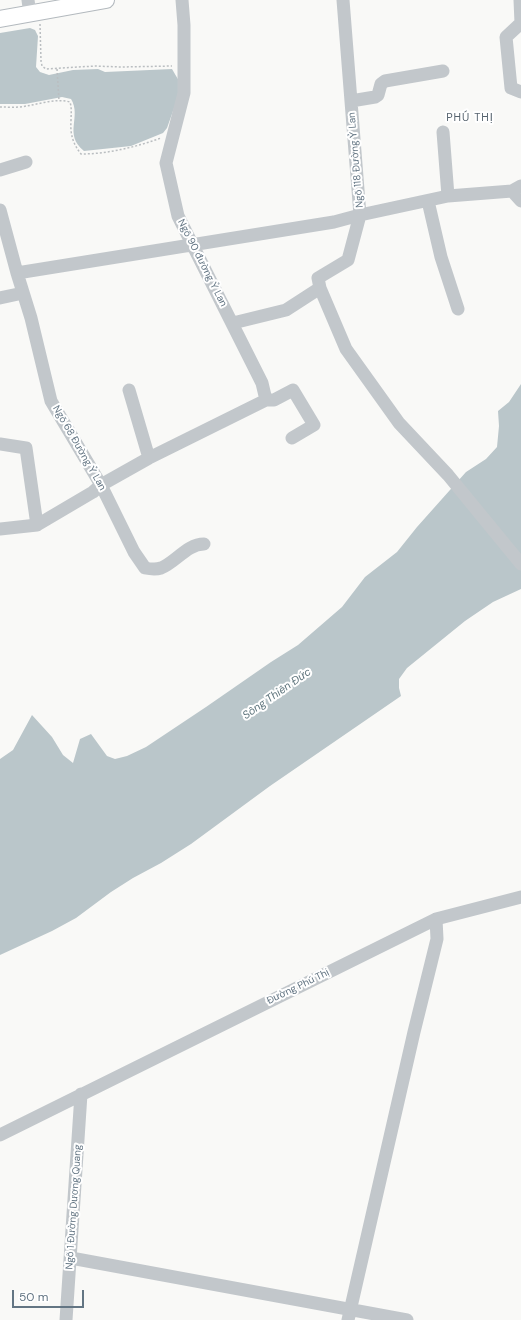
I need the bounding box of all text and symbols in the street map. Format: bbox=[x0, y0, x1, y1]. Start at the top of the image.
district label: PHÚ THỊ bbox=[446, 111, 494, 125]
street label: Ngõ 118 Đường Ỷ Lan bbox=[346, 112, 366, 208]
street label: Ngõ 90 đường Ỷ Lan bbox=[175, 217, 229, 309]
street label: Ngõ 68 Đường Ỷ Lan bbox=[50, 403, 108, 493]
water label: Sông Thiên Đức bbox=[240, 666, 314, 722]
street label: Đường Phú Thị bbox=[265, 967, 331, 1007]
street label: Ngõ 1 Đường Dương Quang bbox=[64, 1144, 84, 1270]
scale bar bbox=[14, 1282, 86, 1308]
text: 50 m bbox=[19, 1289, 48, 1305]

